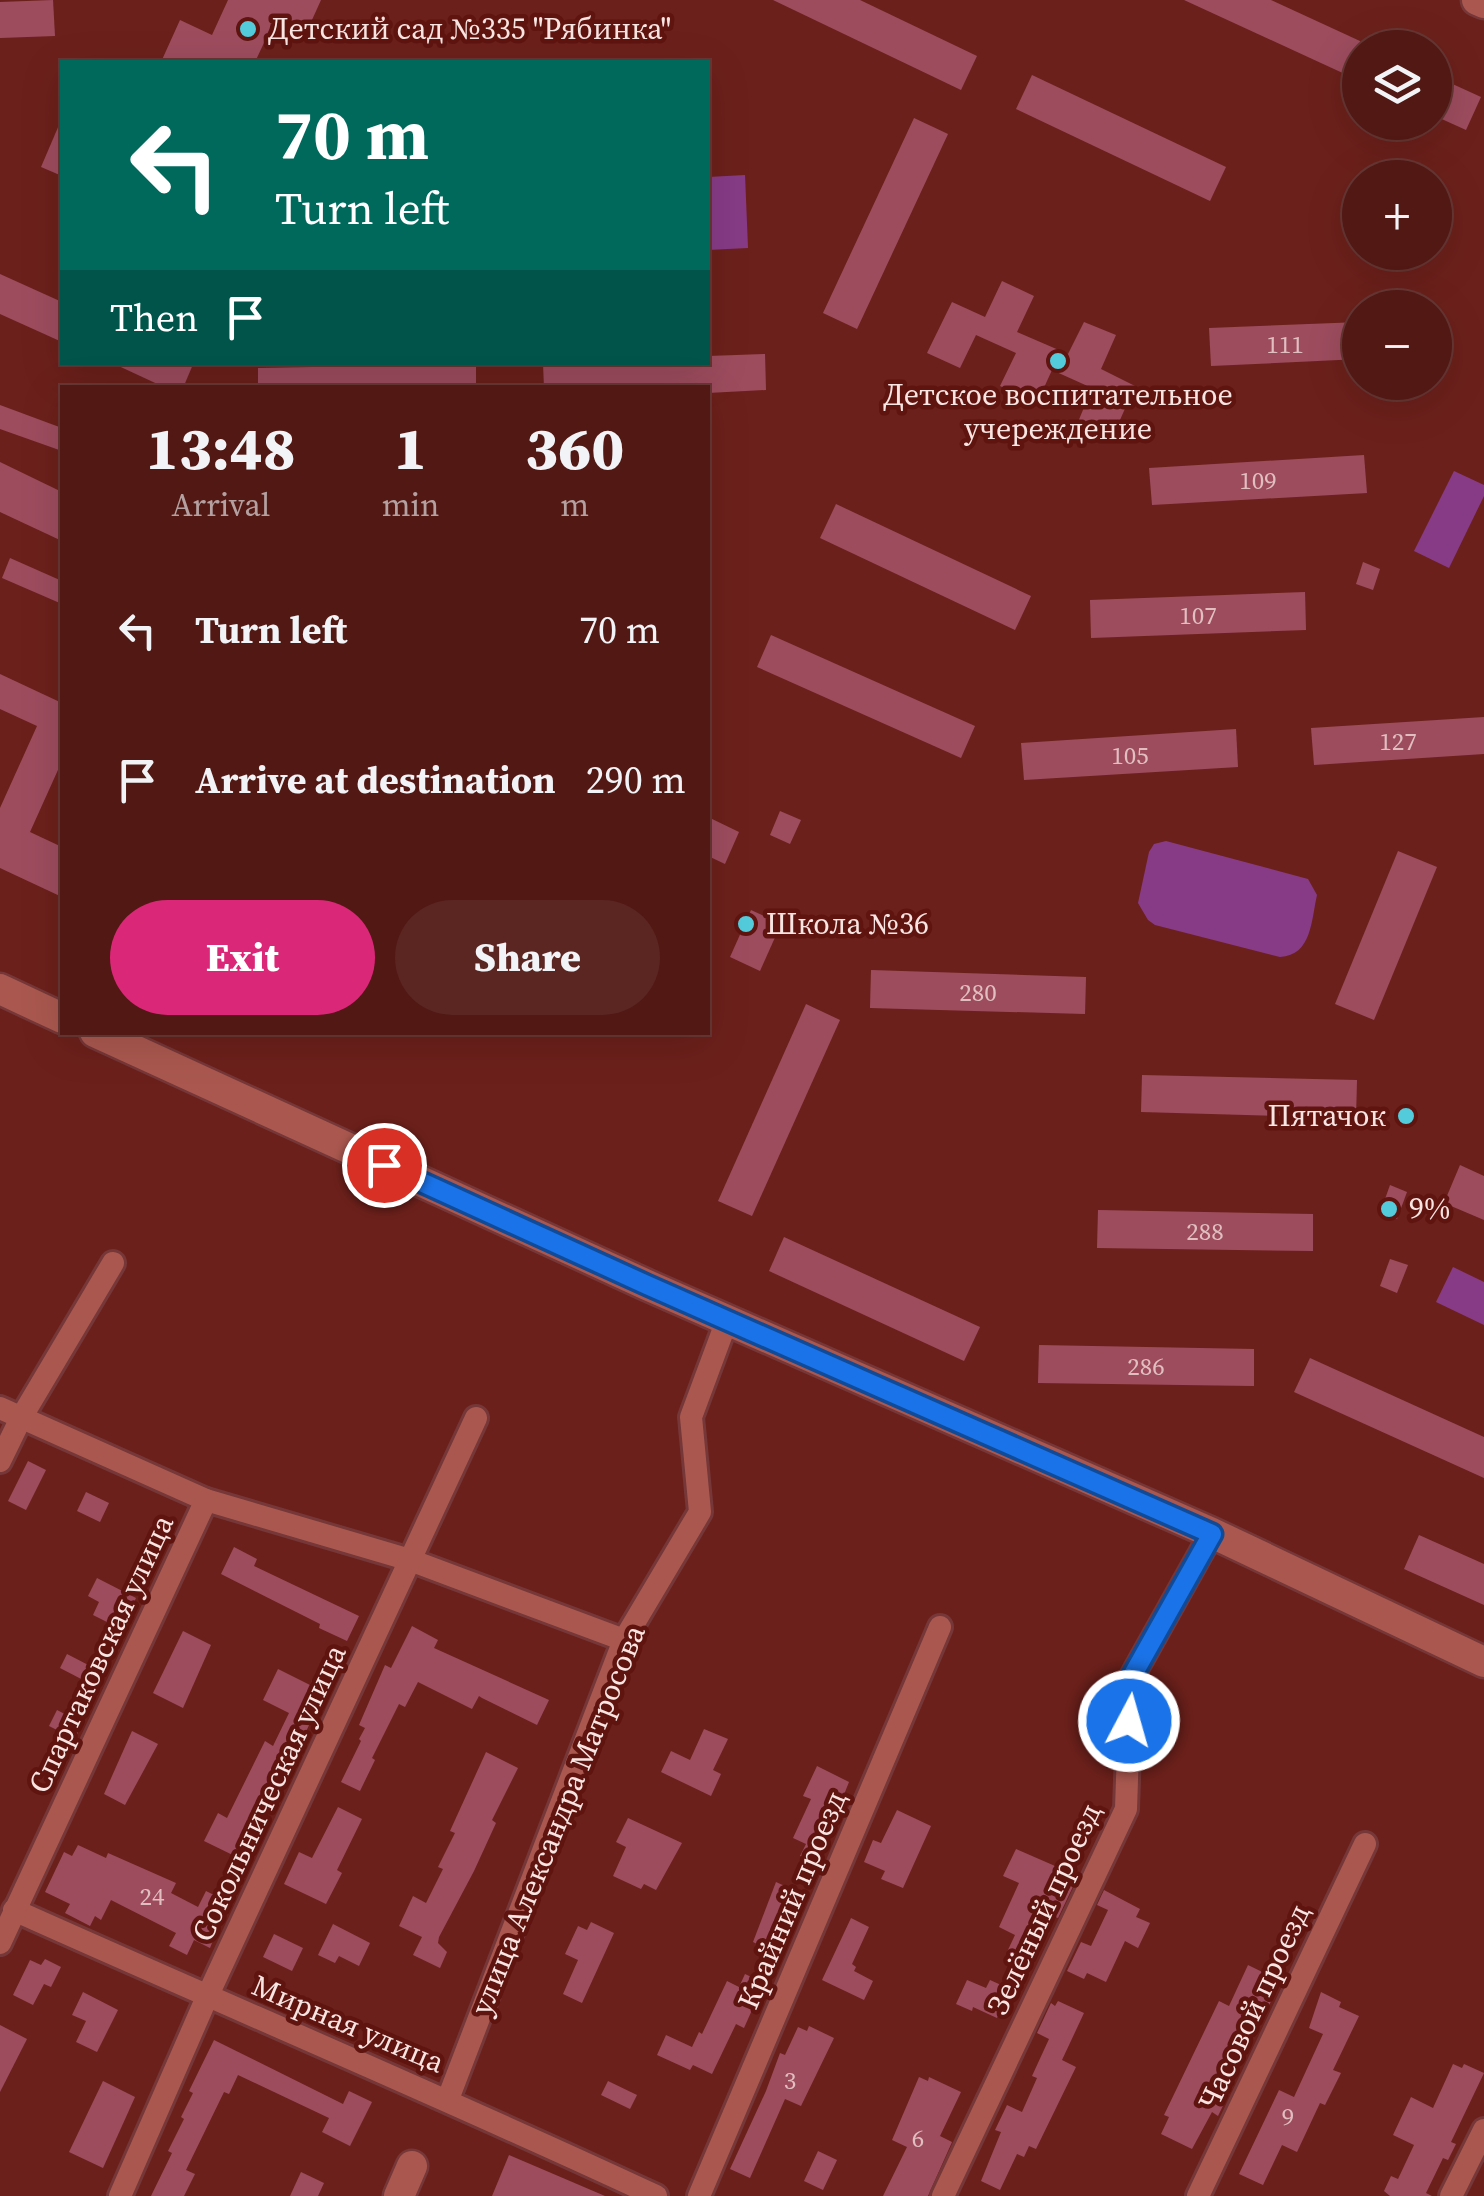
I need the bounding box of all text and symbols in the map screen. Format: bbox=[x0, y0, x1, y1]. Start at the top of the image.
place label: Детский сад №335 "Рябинка" bbox=[268, 8, 671, 49]
marker: Детский сад №335 "Рябинка" bbox=[237, 18, 259, 40]
map controls bbox=[1342, 30, 1452, 400]
button: layers bbox=[1342, 30, 1452, 140]
text: 70 m bbox=[275, 86, 429, 182]
icon: left bbox=[110, 100, 240, 230]
button: + bbox=[1342, 160, 1452, 270]
text: Turn left bbox=[275, 177, 449, 239]
icon: arrive bbox=[218, 290, 273, 345]
button: − bbox=[1342, 290, 1452, 400]
text: Then bbox=[110, 292, 198, 344]
house number: 111 bbox=[1266, 327, 1304, 361]
marker: Детское воспитательное учереждение bbox=[1047, 350, 1069, 372]
place label: Детское воспитательное учереждение bbox=[883, 374, 1233, 449]
text: 13:48 bbox=[146, 407, 296, 489]
text: 1 bbox=[394, 407, 427, 489]
text: 360 bbox=[525, 407, 624, 489]
house number: 109 bbox=[1239, 463, 1277, 497]
text: Arrival bbox=[171, 483, 270, 527]
text: min bbox=[382, 483, 439, 527]
text: m bbox=[560, 483, 589, 527]
house number: 107 bbox=[1179, 598, 1217, 632]
icon: left bbox=[110, 603, 165, 658]
text: Turn left bbox=[195, 604, 347, 656]
text: 70 m bbox=[579, 604, 660, 656]
house number: 127 bbox=[1379, 724, 1417, 758]
house number: 105 bbox=[1111, 738, 1149, 772]
icon: arrive bbox=[110, 753, 165, 808]
text: Arrive at destination bbox=[195, 754, 556, 806]
text: 290 m bbox=[586, 754, 686, 806]
button: Exit bbox=[110, 900, 375, 1015]
button: Share bbox=[395, 900, 660, 1015]
place label: Школа №36 bbox=[766, 903, 929, 944]
marker: Школа №36 bbox=[735, 913, 757, 935]
house number: 280 bbox=[959, 975, 997, 1009]
place label: Пятачок bbox=[1268, 1095, 1386, 1136]
marker: Пятачок bbox=[1395, 1105, 1417, 1127]
pin bbox=[342, 1123, 427, 1208]
icon: arrive bbox=[357, 1138, 412, 1193]
place label: 9% bbox=[1409, 1188, 1450, 1229]
marker: 9% bbox=[1378, 1198, 1400, 1220]
house number: 288 bbox=[1186, 1214, 1224, 1248]
house number: 286 bbox=[1127, 1349, 1165, 1383]
street label: Спартаковская улица bbox=[18, 1507, 183, 1799]
street label: улица Александра Матросова bbox=[460, 1618, 655, 2021]
street label: Сокольническая улица bbox=[182, 1637, 356, 1948]
position arrow bbox=[1077, 1669, 1181, 1773]
street label: Крайний проезд bbox=[727, 1785, 856, 2015]
street label: Зелёный проезд bbox=[977, 1796, 1111, 2021]
house number: 24 bbox=[139, 1879, 165, 1913]
street label: Часовой проезд bbox=[1188, 1897, 1319, 2116]
street label: Мирная улица bbox=[246, 1965, 451, 2083]
house number: 3 bbox=[784, 2063, 796, 2097]
house number: 9 bbox=[1282, 2099, 1294, 2133]
house number: 6 bbox=[912, 2121, 924, 2155]

